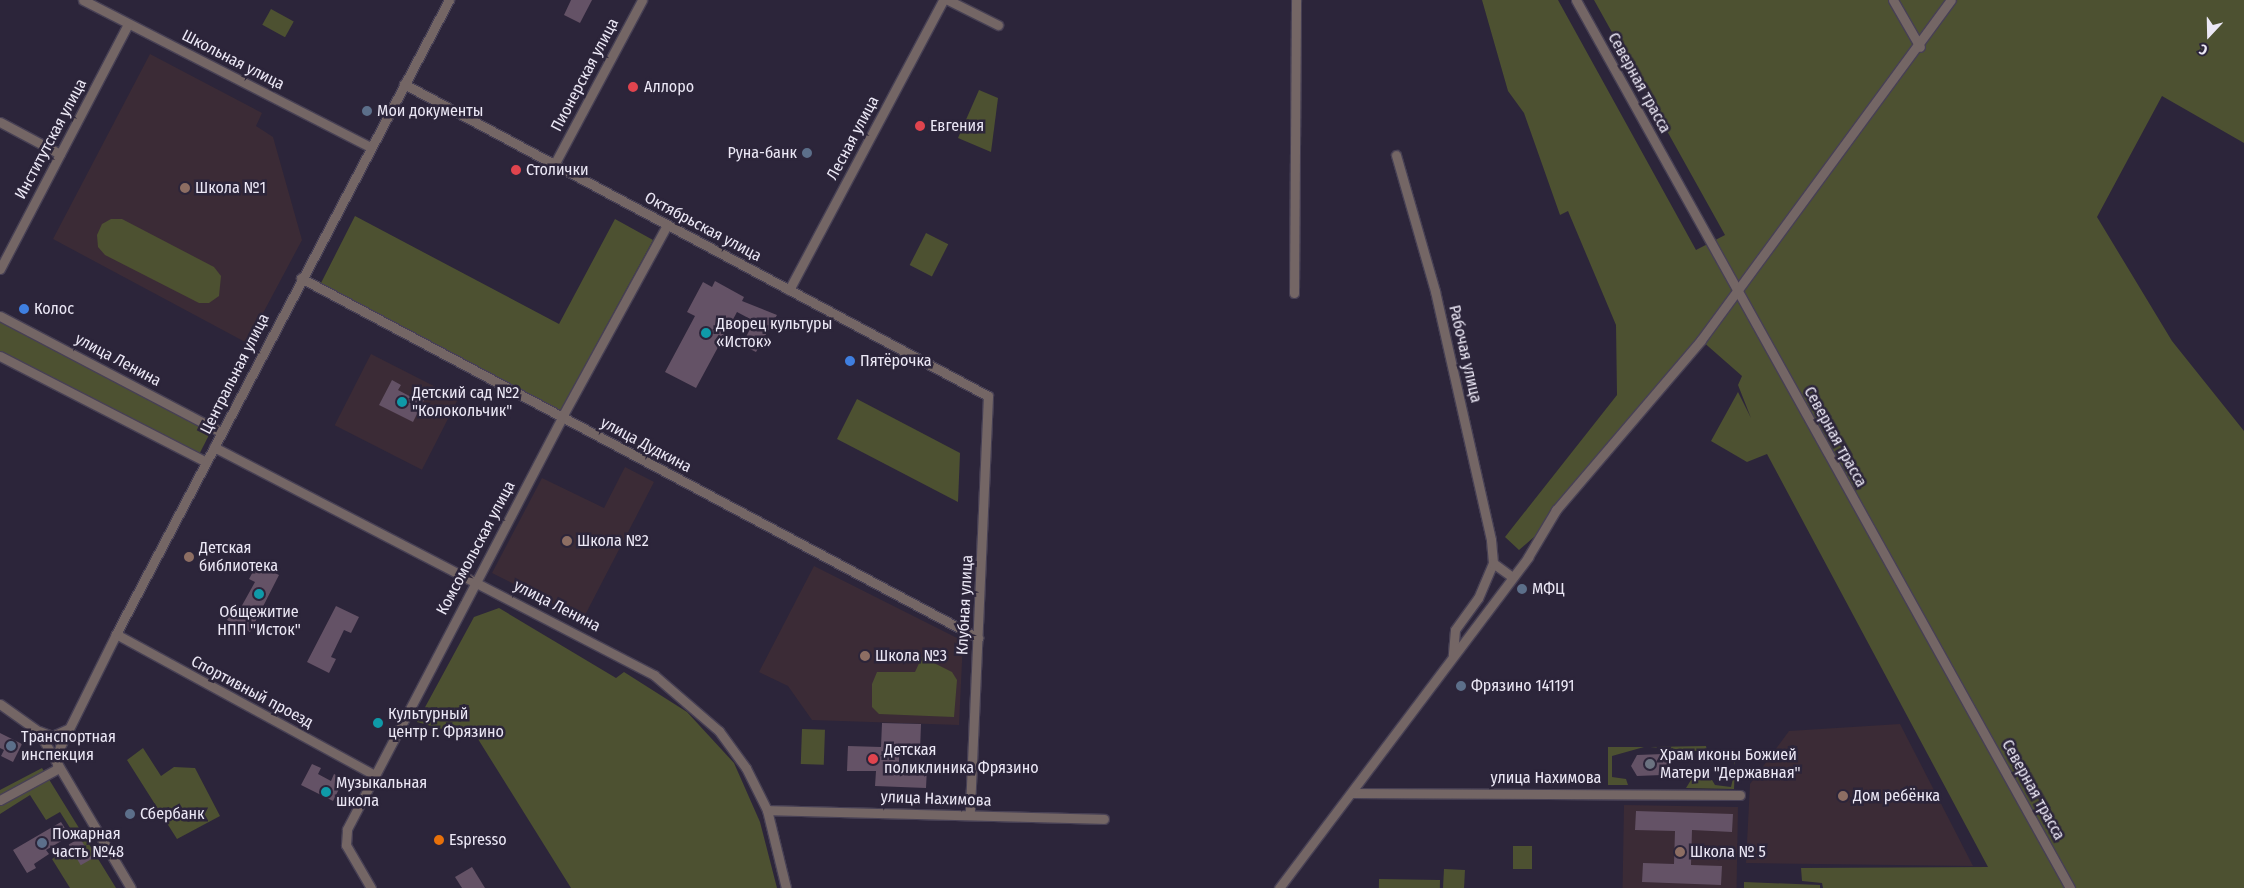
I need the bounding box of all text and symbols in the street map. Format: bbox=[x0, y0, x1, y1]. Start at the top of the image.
north arrow bbox=[2184, 10, 2234, 60]
street label: Пионерская улица bbox=[547, 15, 623, 135]
street label: Школьная улица bbox=[178, 26, 288, 94]
street label: Северная трасса bbox=[1603, 29, 1675, 137]
text: С bbox=[2197, 40, 2210, 59]
street label: Институтская улица bbox=[11, 75, 91, 203]
place label: Аллоро bbox=[644, 77, 694, 97]
marker: Аллоро bbox=[626, 80, 640, 94]
street label: Лесная улица bbox=[823, 93, 883, 183]
place label: Мои документы bbox=[377, 101, 483, 121]
marker: Мои документы bbox=[361, 105, 373, 117]
place label: Евгения bbox=[930, 116, 984, 136]
marker: Евгения bbox=[914, 120, 926, 132]
place label: Руна-банк bbox=[727, 143, 797, 163]
marker: Руна-банк bbox=[801, 147, 813, 159]
place label: Столички bbox=[526, 160, 588, 180]
marker: Столички bbox=[510, 164, 522, 176]
place label: Школа №1 bbox=[195, 178, 266, 198]
marker: Школа №1 bbox=[179, 182, 191, 194]
street label: Октябрьская улица bbox=[641, 188, 765, 266]
place label: Колос bbox=[34, 299, 74, 319]
marker: Колос bbox=[18, 303, 30, 315]
street label: Рабочая улица bbox=[1444, 303, 1486, 405]
street label: Центральная улица bbox=[196, 311, 274, 437]
place label: Дворец культуры «Исток» bbox=[716, 314, 832, 352]
marker: Дворец культуры «Исток» bbox=[700, 327, 712, 339]
street label: улица Ленина bbox=[72, 329, 164, 391]
place label: Пятёрочка bbox=[860, 351, 932, 371]
marker: Пятёрочка bbox=[844, 355, 856, 367]
place label: Детский сад №2 "Колокольчик" bbox=[412, 383, 519, 421]
street label: Северная трасса bbox=[1799, 383, 1871, 491]
marker: Детский сад №2 "Колокольчик" bbox=[396, 396, 408, 408]
street label: улица Дудкина bbox=[597, 413, 695, 477]
street label: Комсомольская улица bbox=[433, 478, 519, 618]
place label: Школа №2 bbox=[577, 531, 649, 551]
marker: Школа №2 bbox=[561, 535, 573, 547]
place label: Детская библиотека bbox=[199, 538, 278, 576]
marker: Детская библиотека bbox=[183, 551, 195, 563]
street label: Клубная улица bbox=[953, 554, 977, 656]
street label: улица Ленина bbox=[510, 576, 604, 636]
place label: МФЦ bbox=[1532, 579, 1565, 599]
marker: МФЦ bbox=[1516, 583, 1528, 595]
marker: Общежитие НПП "Исток" bbox=[253, 588, 265, 600]
place label: Общежитие НПП "Исток" bbox=[217, 602, 301, 640]
place label: Школа №3 bbox=[875, 646, 947, 666]
marker: Школа №3 bbox=[859, 650, 871, 662]
street label: Спортивный проезд bbox=[188, 652, 316, 732]
place label: Фрязино 141191 bbox=[1471, 676, 1575, 696]
marker: Фрязино 141191 bbox=[1455, 680, 1467, 692]
place label: Культурный центр г. Фрязино bbox=[388, 704, 504, 742]
marker: Культурный центр г. Фрязино bbox=[372, 717, 384, 729]
place label: Транспортная инспекция bbox=[21, 727, 116, 765]
street label: Северная трасса bbox=[1997, 736, 2069, 844]
marker: Транспортная инспекция bbox=[5, 740, 17, 752]
place label: Детская поликлиника Фрязино bbox=[884, 740, 1039, 778]
place label: Храм иконы Божией Матери "Державная" bbox=[1660, 745, 1801, 783]
marker: Детская поликлиника Фрязино bbox=[866, 752, 880, 766]
marker: Храм иконы Божией Матери "Державная" bbox=[1644, 758, 1656, 770]
street label: улица Нахимова bbox=[1491, 768, 1601, 788]
place label: Музыкальная школа bbox=[336, 773, 427, 811]
marker: Музыкальная школа bbox=[320, 786, 332, 798]
place label: Дом ребёнка bbox=[1853, 786, 1940, 806]
street label: улица Нахимова bbox=[880, 787, 992, 811]
marker: Дом ребёнка bbox=[1837, 790, 1849, 802]
place label: Сбербанк bbox=[140, 804, 205, 824]
marker: Сбербанк bbox=[124, 808, 136, 820]
place label: Пожарная часть №48 bbox=[52, 824, 124, 862]
place label: Espresso bbox=[449, 830, 507, 850]
marker: Espresso bbox=[433, 834, 445, 846]
marker: Пожарная часть №48 bbox=[36, 837, 48, 849]
place label: Школа № 5 bbox=[1690, 842, 1766, 862]
marker: Школа № 5 bbox=[1674, 846, 1686, 858]

